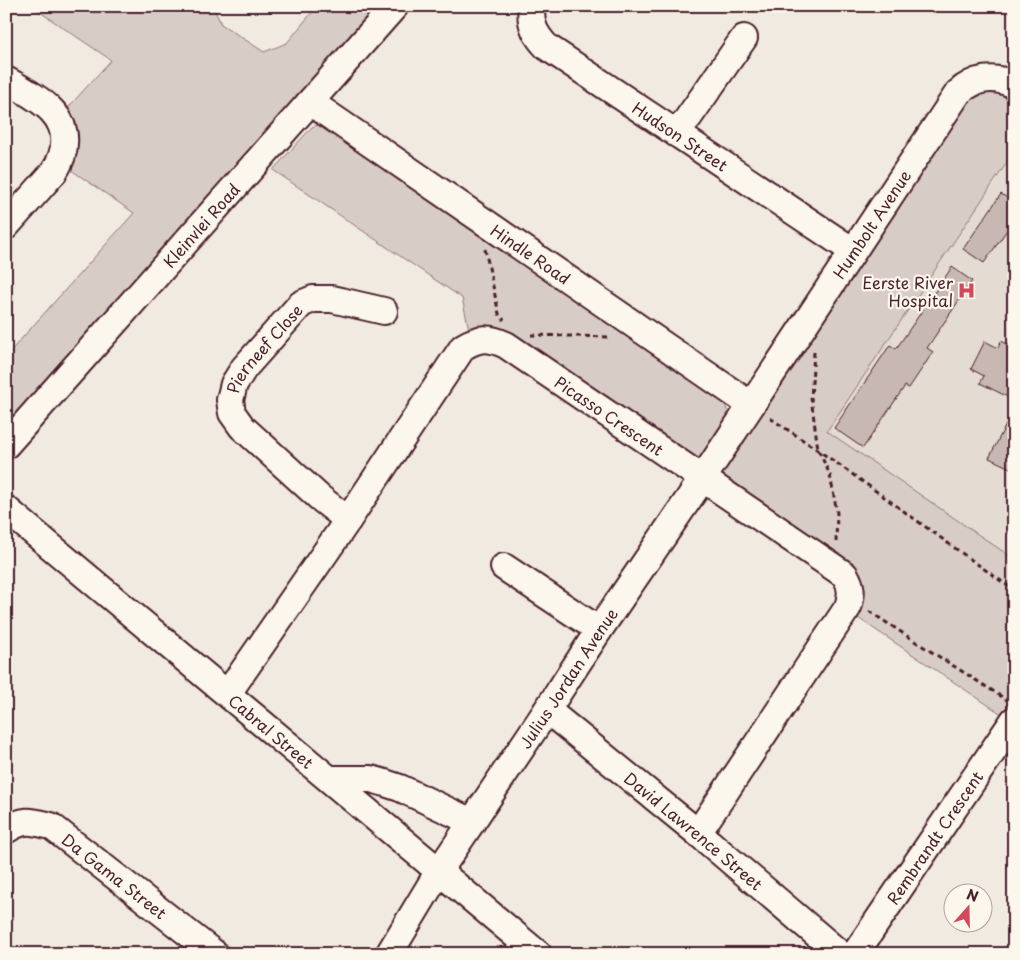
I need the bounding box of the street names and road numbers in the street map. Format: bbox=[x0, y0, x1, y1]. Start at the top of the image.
street label: Hudson Street bbox=[628, 95, 733, 177]
street label: Humbolt Avenue bbox=[826, 165, 916, 283]
street label: Kleinvlei Road bbox=[157, 177, 245, 272]
street label: Hindle Road bbox=[486, 218, 576, 290]
street label: Pierneef Close bbox=[220, 299, 308, 396]
street label: Picasso Crescent bbox=[550, 370, 669, 461]
street label: Julius Jordan Avenue bbox=[513, 603, 623, 753]
street label: Cabral Street bbox=[224, 688, 320, 774]
street label: Rembrandt Crescent bbox=[880, 765, 988, 909]
street label: David Lawrence Street bbox=[619, 766, 769, 896]
street label: Da Gama Street bbox=[57, 827, 173, 925]

